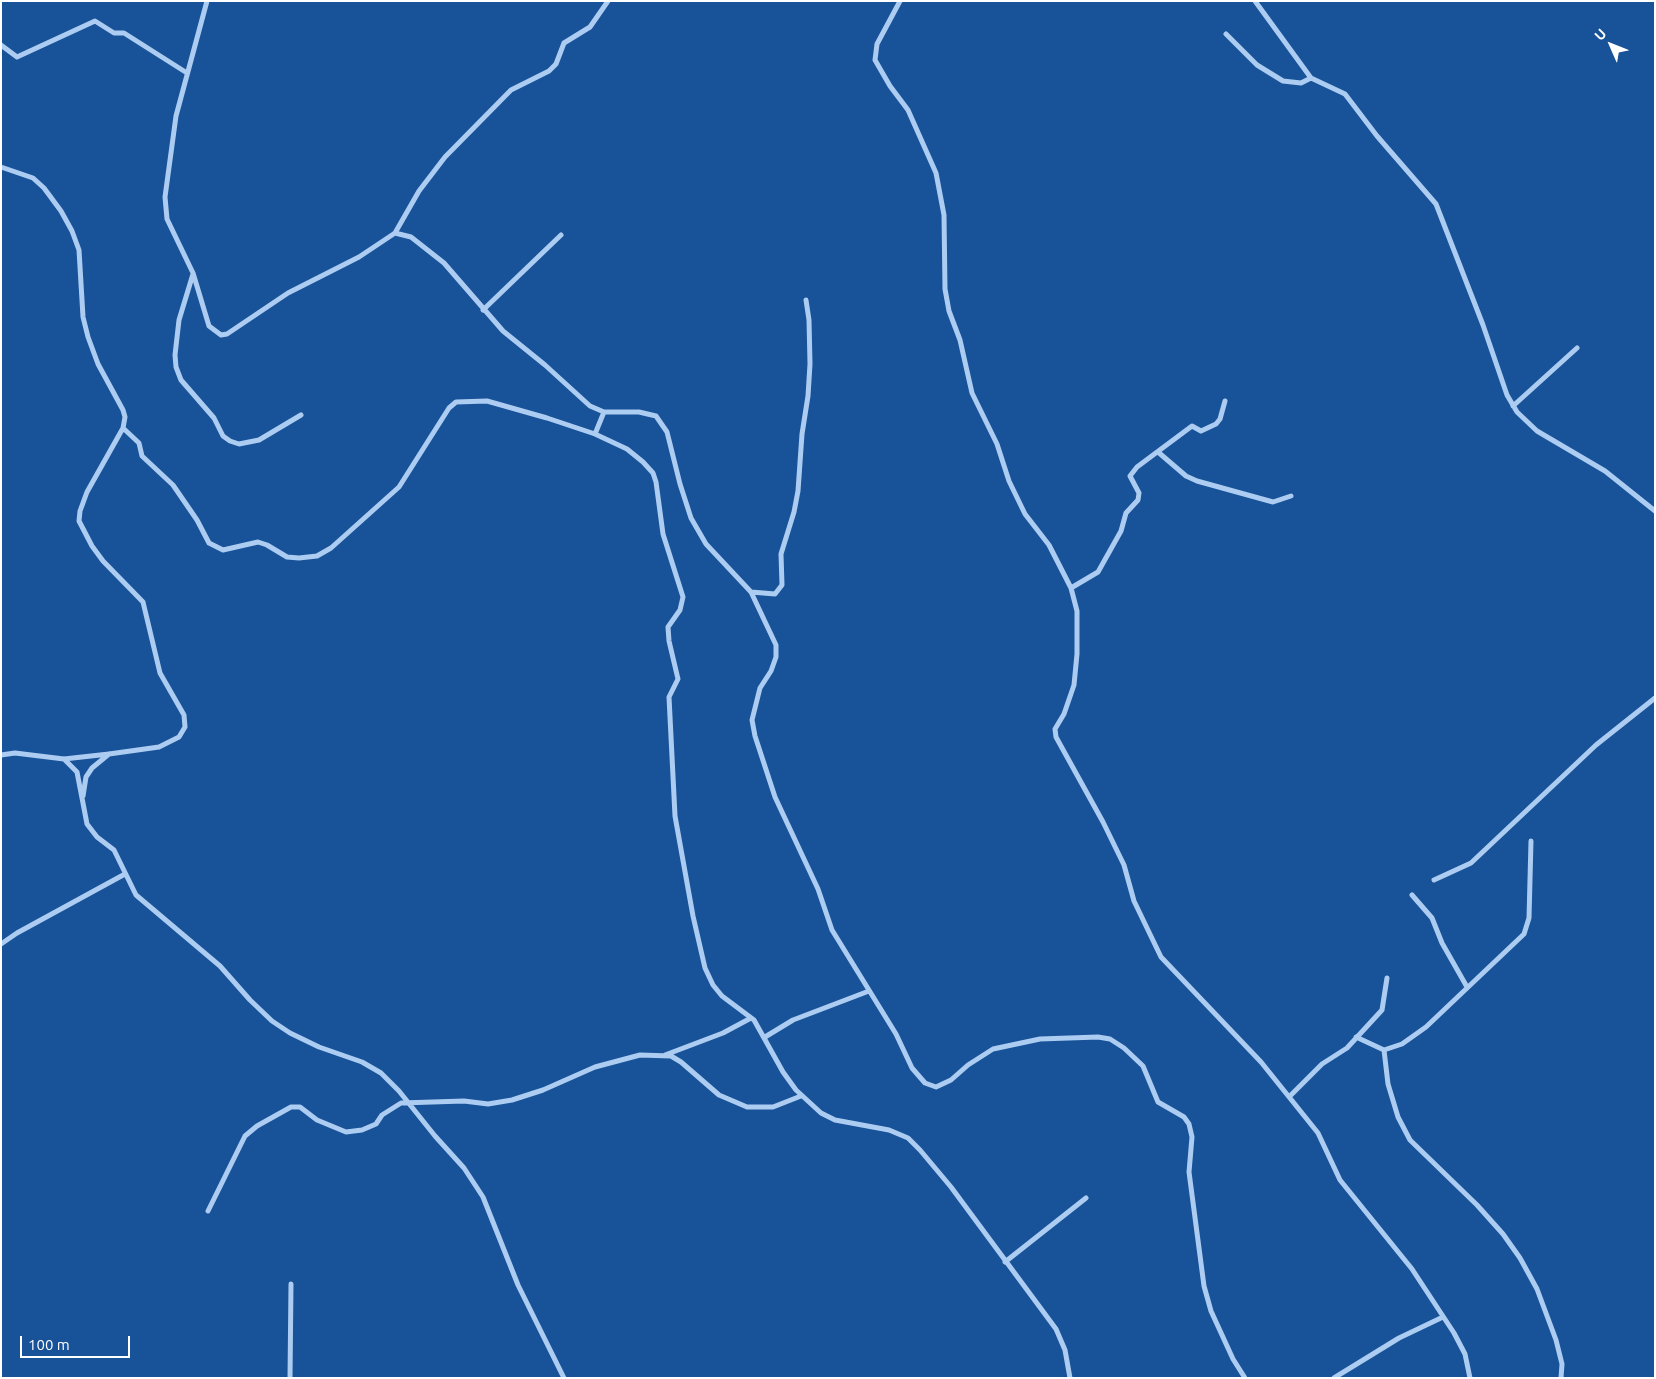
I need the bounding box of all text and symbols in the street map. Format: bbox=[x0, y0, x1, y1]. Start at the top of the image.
north arrow bbox=[1586, 20, 1636, 70]
text: U bbox=[1591, 25, 1609, 44]
scale bar bbox=[22, 1326, 132, 1358]
text: 100 m bbox=[28, 1336, 70, 1353]

